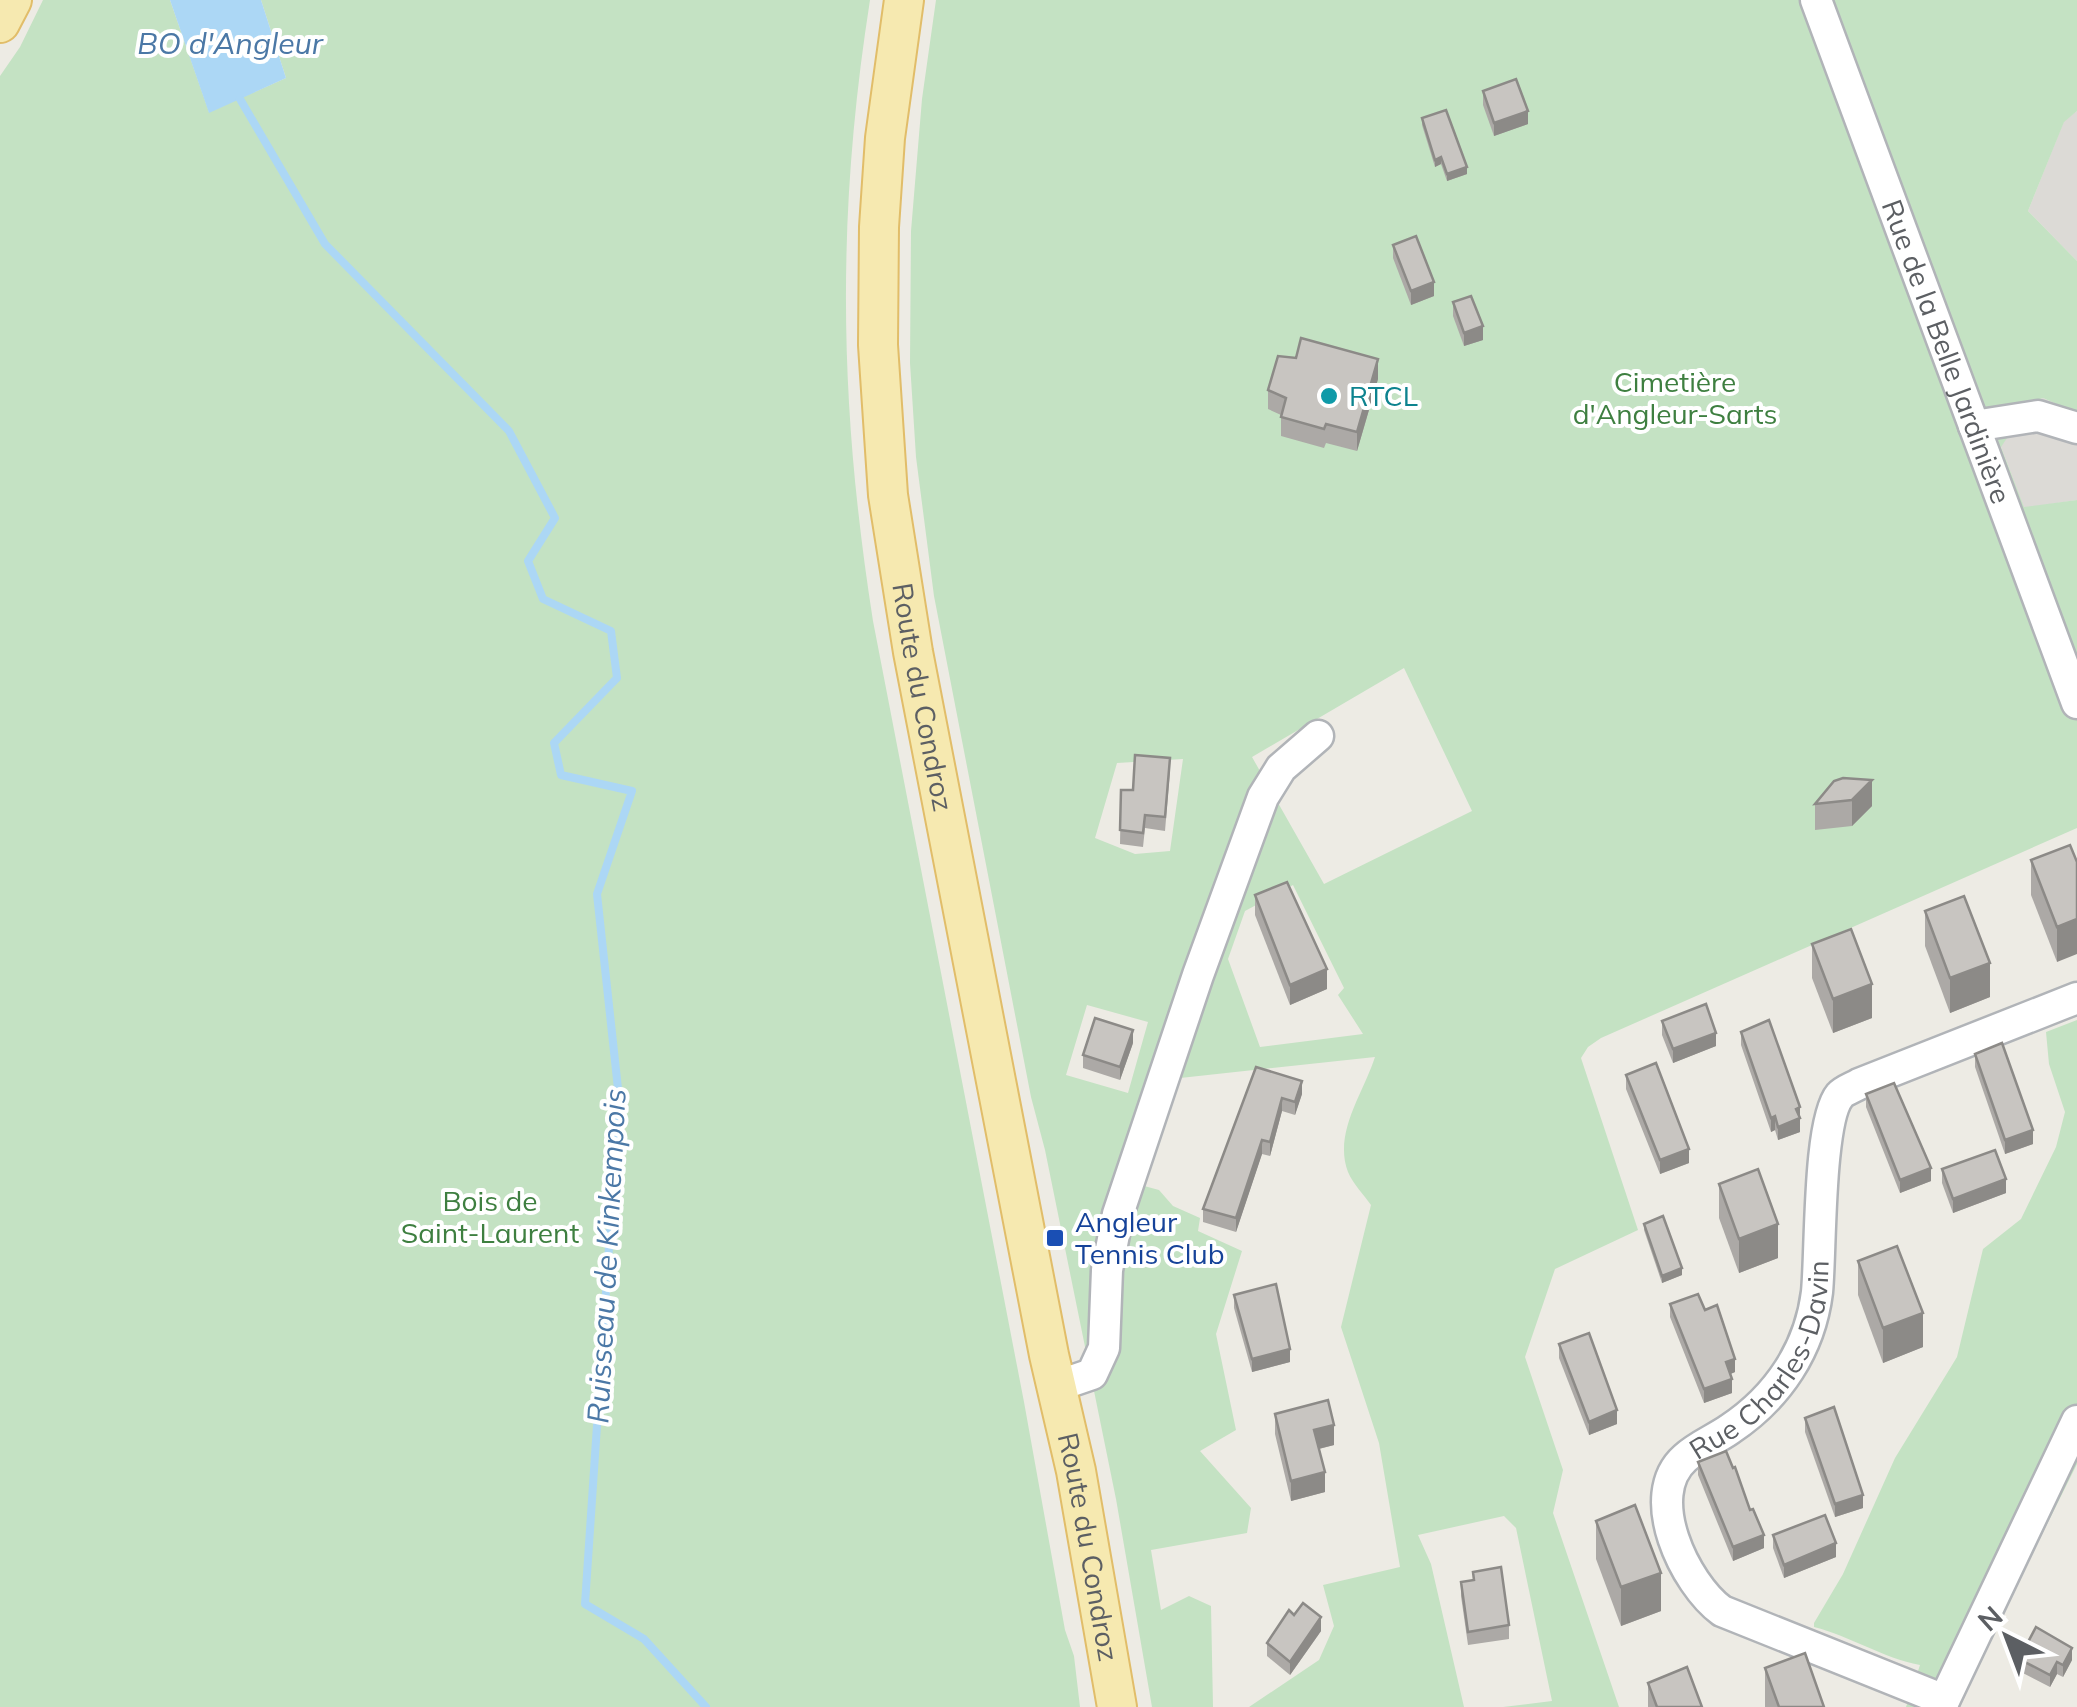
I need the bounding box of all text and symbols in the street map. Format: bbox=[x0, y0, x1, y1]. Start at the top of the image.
water label: BO d'Angleur bbox=[137, 24, 324, 62]
street label: Rue de la Belle Jardinière bbox=[1875, 195, 2019, 508]
park label: Cimetière d'Angleur-Sarts bbox=[1573, 364, 1777, 431]
place label: RTCL bbox=[1349, 378, 1418, 413]
marker: RTCL bbox=[1318, 385, 1340, 407]
street label: Route du Condroz bbox=[885, 580, 961, 814]
water label: Ruisseau de Kinkempois bbox=[578, 1088, 634, 1424]
park label: Bois de Saint-Laurent bbox=[401, 1183, 579, 1250]
place label: Angleur Tennis Club bbox=[1075, 1204, 1224, 1271]
marker: Angleur Tennis Club bbox=[1044, 1227, 1066, 1249]
street label: Rue Charles-Davin bbox=[1683, 1259, 1836, 1466]
street label: Route du Condroz bbox=[1051, 1429, 1127, 1664]
north arrow bbox=[1957, 1587, 2057, 1687]
text: N bbox=[1970, 1598, 2010, 1638]

